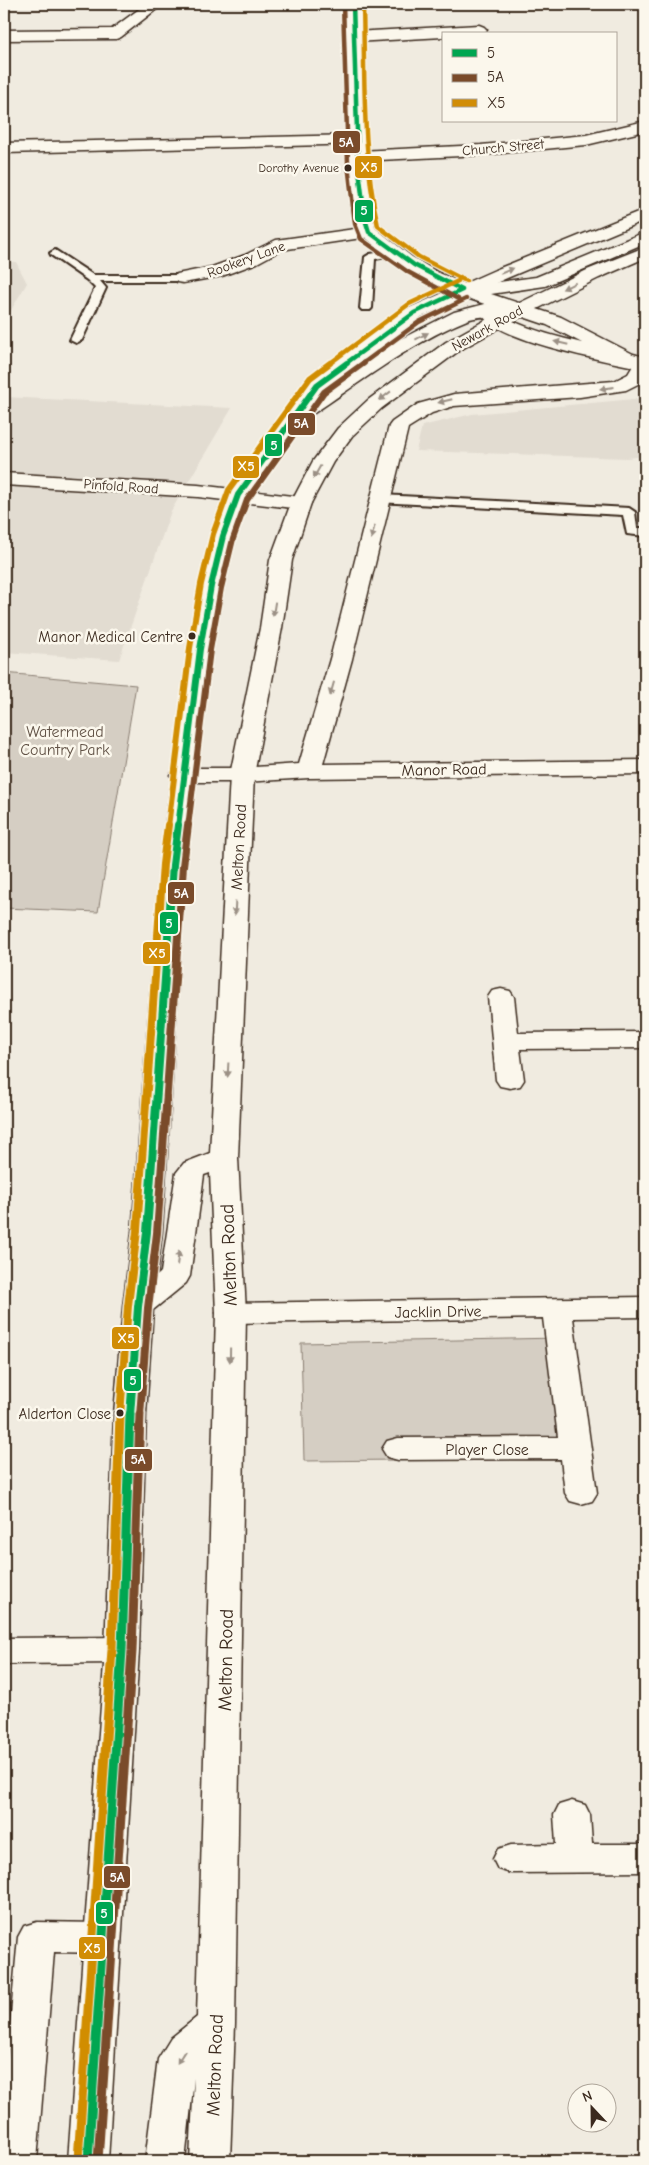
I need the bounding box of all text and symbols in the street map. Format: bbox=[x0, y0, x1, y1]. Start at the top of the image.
legend bbox=[442, 32, 616, 122]
text: 5 bbox=[487, 44, 495, 62]
text: 5A bbox=[487, 68, 504, 86]
text: X5 bbox=[487, 94, 505, 112]
line badge: 5A bbox=[332, 130, 361, 154]
text: 5A bbox=[338, 134, 354, 151]
street label: Church Street bbox=[461, 135, 546, 160]
line badge: X5 bbox=[354, 155, 383, 179]
text: X5 bbox=[360, 159, 378, 176]
place label: Dorothy Avenue bbox=[259, 161, 339, 175]
marker: Dorothy Avenue bbox=[343, 163, 353, 173]
line badge: 5 bbox=[354, 199, 374, 223]
text: 5 bbox=[360, 202, 368, 219]
street label: Rookery Lane bbox=[205, 238, 287, 281]
one-way arrow bbox=[500, 267, 515, 275]
one-way arrow bbox=[562, 282, 576, 290]
street label: Newark Road bbox=[449, 302, 526, 355]
one-way arrow bbox=[415, 331, 428, 340]
one-way arrow bbox=[554, 339, 569, 347]
one-way arrow bbox=[598, 384, 614, 392]
one-way arrow bbox=[379, 390, 392, 401]
one-way arrow bbox=[437, 397, 452, 405]
line badge: 5A bbox=[287, 412, 316, 436]
text: 5A bbox=[293, 415, 309, 432]
line badge: 5 bbox=[264, 433, 283, 457]
text: 5 bbox=[270, 437, 278, 454]
line badge: X5 bbox=[232, 455, 260, 479]
text: X5 bbox=[237, 458, 255, 475]
one-way arrow bbox=[313, 465, 322, 479]
street label: Pinfold Road bbox=[83, 475, 159, 498]
one-way arrow bbox=[369, 525, 377, 540]
one-way arrow bbox=[270, 601, 278, 617]
place label: Manor Medical Centre bbox=[38, 628, 183, 646]
marker: Manor Medical Centre bbox=[187, 631, 197, 641]
one-way arrow bbox=[328, 682, 336, 697]
park label: Watermead Country Park bbox=[20, 723, 110, 759]
street label: Manor Road bbox=[401, 760, 487, 780]
street label: Melton Road bbox=[228, 804, 250, 891]
line badge: 5A bbox=[167, 881, 195, 905]
text: 5A bbox=[173, 885, 189, 902]
one-way arrow bbox=[230, 900, 238, 916]
line badge: 5 bbox=[159, 911, 179, 935]
text: 5 bbox=[165, 915, 173, 932]
line badge: X5 bbox=[142, 941, 171, 965]
text: X5 bbox=[148, 945, 166, 962]
one-way arrow bbox=[223, 1062, 231, 1078]
street label: Melton Road bbox=[216, 1203, 242, 1307]
one-way arrow bbox=[174, 1250, 182, 1266]
street label: Jacklin Drive bbox=[394, 1302, 482, 1322]
line badge: X5 bbox=[111, 1326, 140, 1350]
text: X5 bbox=[117, 1330, 135, 1347]
one-way arrow bbox=[225, 1347, 233, 1363]
line badge: 5 bbox=[123, 1368, 142, 1392]
text: 5 bbox=[129, 1372, 137, 1389]
place label: Alderton Close bbox=[18, 1405, 111, 1423]
marker: Alderton Close bbox=[115, 1408, 125, 1418]
street label: Player Close bbox=[445, 1441, 529, 1459]
line badge: 5A bbox=[124, 1448, 153, 1472]
text: 5A bbox=[130, 1451, 146, 1468]
street label: Melton Road bbox=[214, 1609, 238, 1711]
line badge: 5A bbox=[103, 1865, 131, 1889]
text: 5A bbox=[109, 1869, 125, 1886]
line badge: 5 bbox=[95, 1901, 114, 1925]
text: 5 bbox=[100, 1905, 108, 1922]
line badge: X5 bbox=[78, 1936, 106, 1960]
text: X5 bbox=[83, 1940, 101, 1957]
street label: Melton Road bbox=[202, 2013, 228, 2117]
one-way arrow bbox=[176, 2050, 185, 2063]
north arrow bbox=[566, 2082, 616, 2132]
text: N bbox=[580, 2087, 595, 2106]

